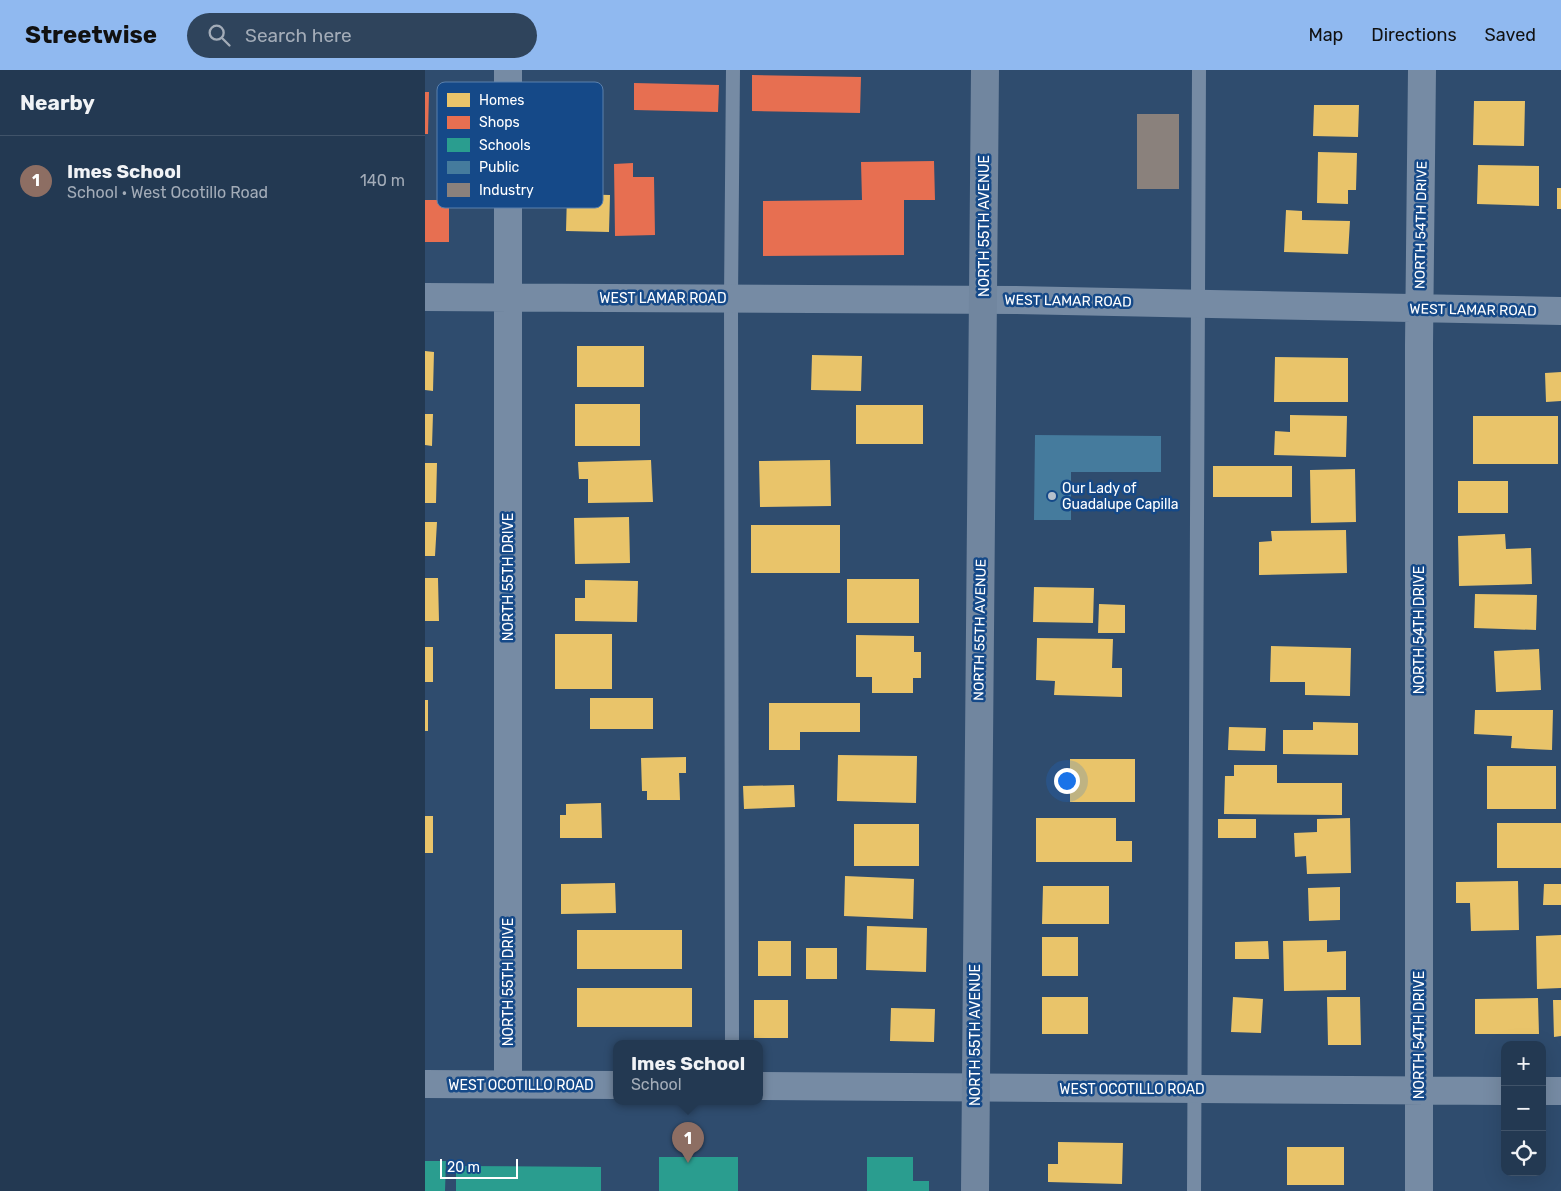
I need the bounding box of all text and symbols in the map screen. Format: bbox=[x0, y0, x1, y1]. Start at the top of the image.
search box bbox=[187, 13, 537, 58]
text: Streetwise bbox=[25, 21, 157, 49]
icon: search bbox=[205, 21, 233, 49]
text: Search here bbox=[245, 24, 352, 47]
text: Map bbox=[1308, 24, 1343, 46]
text: Directions bbox=[1371, 24, 1457, 46]
text: Saved bbox=[1485, 24, 1536, 46]
legend bbox=[437, 82, 603, 208]
text: Nearby bbox=[20, 90, 95, 115]
text: Homes bbox=[479, 92, 524, 109]
text: Shops bbox=[479, 114, 520, 131]
text: Schools bbox=[479, 137, 531, 154]
street label: NORTH 55TH AVENUE bbox=[976, 155, 993, 297]
text: Public bbox=[479, 159, 520, 176]
text: Imes School bbox=[67, 160, 181, 183]
street label: NORTH 54TH DRIVE bbox=[1411, 161, 1431, 289]
text: 1 bbox=[32, 171, 40, 190]
text: 140 m bbox=[360, 171, 405, 190]
text: Industry bbox=[479, 182, 534, 199]
text: School · West Ocotillo Road bbox=[67, 183, 268, 202]
street label: WEST LAMAR ROAD bbox=[599, 290, 727, 307]
street label: WEST LAMAR ROAD bbox=[1004, 291, 1132, 311]
street label: WEST LAMAR ROAD bbox=[1409, 300, 1537, 320]
place label: Our Lady of Guadalupe Capilla bbox=[1062, 480, 1179, 513]
marker: Our Lady of Guadalupe Capilla bbox=[1046, 490, 1058, 502]
street label: NORTH 55TH DRIVE bbox=[500, 513, 517, 641]
street label: NORTH 55TH AVENUE bbox=[970, 559, 990, 701]
street label: NORTH 54TH DRIVE bbox=[1411, 566, 1428, 694]
your location bbox=[1054, 768, 1080, 794]
street label: NORTH 55TH DRIVE bbox=[500, 918, 517, 1046]
street label: NORTH 55TH AVENUE bbox=[967, 964, 984, 1106]
street label: NORTH 54TH DRIVE bbox=[1411, 971, 1428, 1099]
popup bbox=[613, 1040, 763, 1105]
map controls bbox=[1501, 1041, 1546, 1176]
button: + bbox=[1501, 1041, 1546, 1086]
text: Imes School bbox=[631, 1052, 745, 1075]
text: School bbox=[631, 1075, 682, 1094]
street label: WEST OCOTILLO ROAD bbox=[448, 1077, 594, 1094]
street label: WEST OCOTILLO ROAD bbox=[1059, 1081, 1205, 1098]
button: − bbox=[1501, 1086, 1546, 1131]
pin: 1 bbox=[672, 1122, 704, 1163]
button: locate bbox=[1501, 1131, 1546, 1176]
scale bar bbox=[440, 1156, 517, 1179]
text: 20 m bbox=[447, 1159, 480, 1176]

